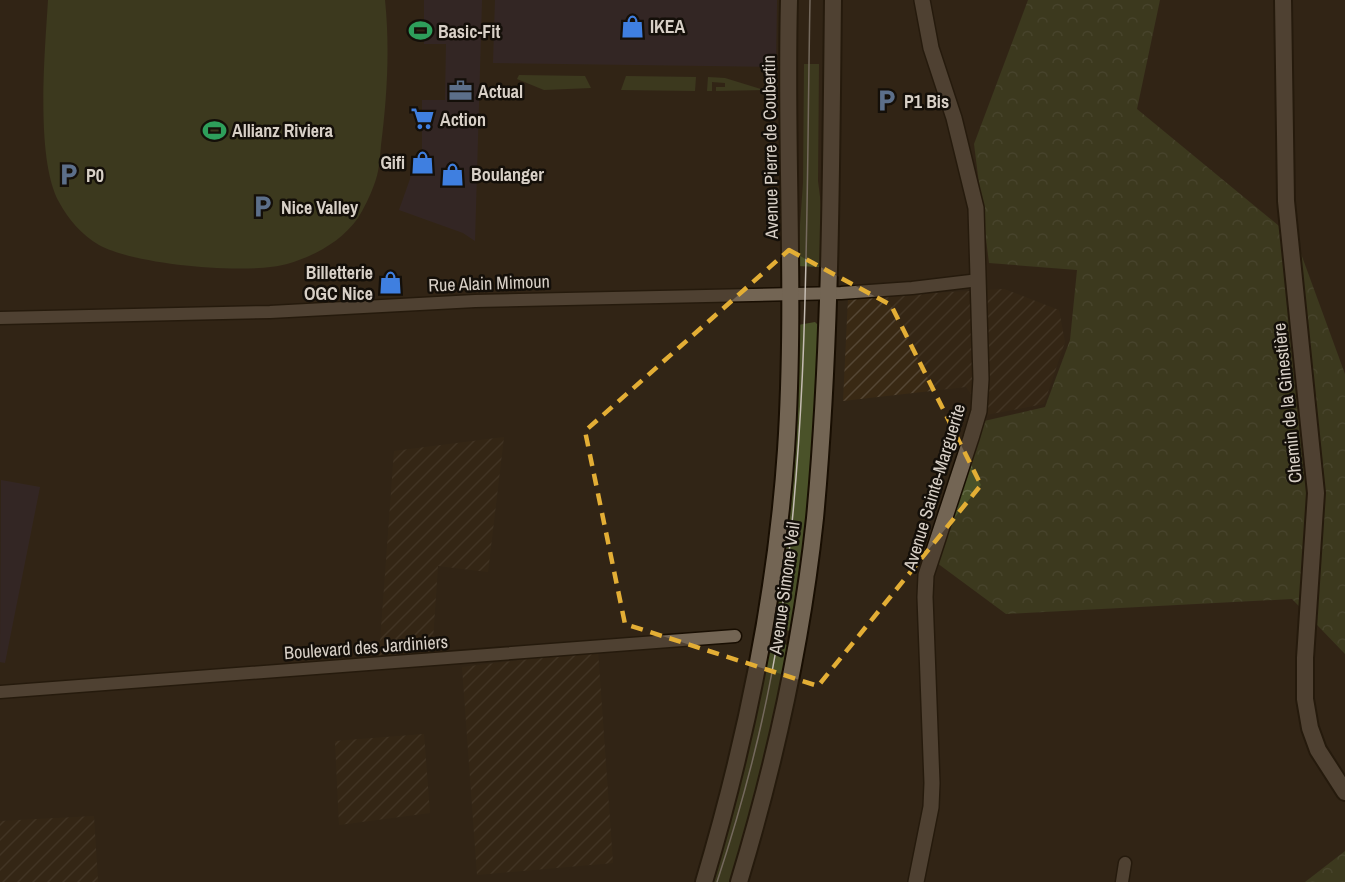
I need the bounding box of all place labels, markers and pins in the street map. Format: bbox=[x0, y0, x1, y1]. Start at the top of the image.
shop icon: IKEA bbox=[619, 13, 645, 39]
place label: IKEA bbox=[650, 14, 686, 39]
sports icon: Basic-Fit bbox=[407, 18, 433, 44]
place label: Basic-Fit bbox=[438, 19, 500, 44]
office icon: Actual bbox=[447, 78, 473, 104]
place label: Actual bbox=[478, 79, 523, 104]
parking icon: P1 Bis bbox=[873, 88, 899, 114]
place label: P1 Bis bbox=[904, 89, 949, 114]
supermarket icon: Action bbox=[409, 106, 435, 132]
place label: Action bbox=[440, 107, 486, 132]
sports icon: Allianz Riviera bbox=[201, 117, 227, 143]
place label: Allianz Riviera bbox=[232, 118, 334, 143]
shop icon: Gifi bbox=[410, 149, 436, 175]
place label: Gifi bbox=[380, 150, 405, 175]
shop icon: Boulanger bbox=[440, 161, 466, 187]
parking icon: P0 bbox=[55, 162, 81, 188]
place label: Boulanger bbox=[471, 162, 544, 187]
place label: P0 bbox=[86, 163, 104, 188]
parking icon: Nice Valley bbox=[250, 194, 276, 220]
place label: Nice Valley bbox=[281, 195, 359, 220]
place label: Billetterie OGC Nice bbox=[304, 260, 373, 306]
shop icon: Billetterie OGC Nice bbox=[378, 269, 404, 295]

